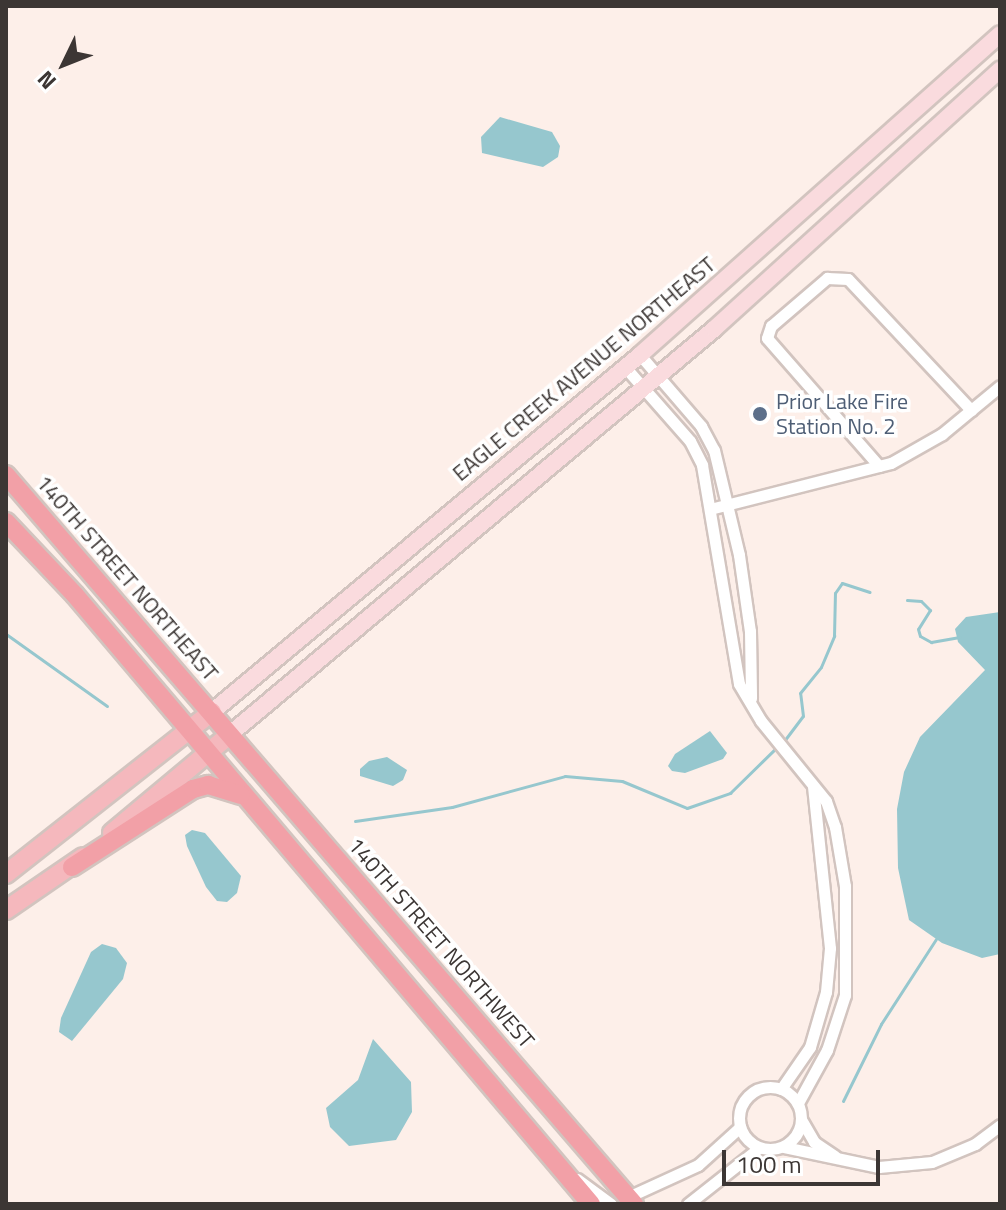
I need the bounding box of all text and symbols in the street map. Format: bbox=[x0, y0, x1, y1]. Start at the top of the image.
north arrow bbox=[24, 24, 104, 104]
text: N bbox=[29, 63, 64, 98]
street label: EAGLE CREEK AVENUE NORTHEAST bbox=[447, 251, 721, 487]
place label: Prior Lake Fire Station No. 2 bbox=[776, 388, 908, 440]
marker: Prior Lake Fire Station No. 2 bbox=[751, 405, 769, 423]
street label: 140TH STREET NORTHEAST bbox=[31, 470, 223, 686]
street label: 140TH STREET NORTHWEST bbox=[342, 832, 540, 1054]
scale bar bbox=[726, 1134, 884, 1184]
text: 100 m bbox=[736, 1146, 802, 1182]

